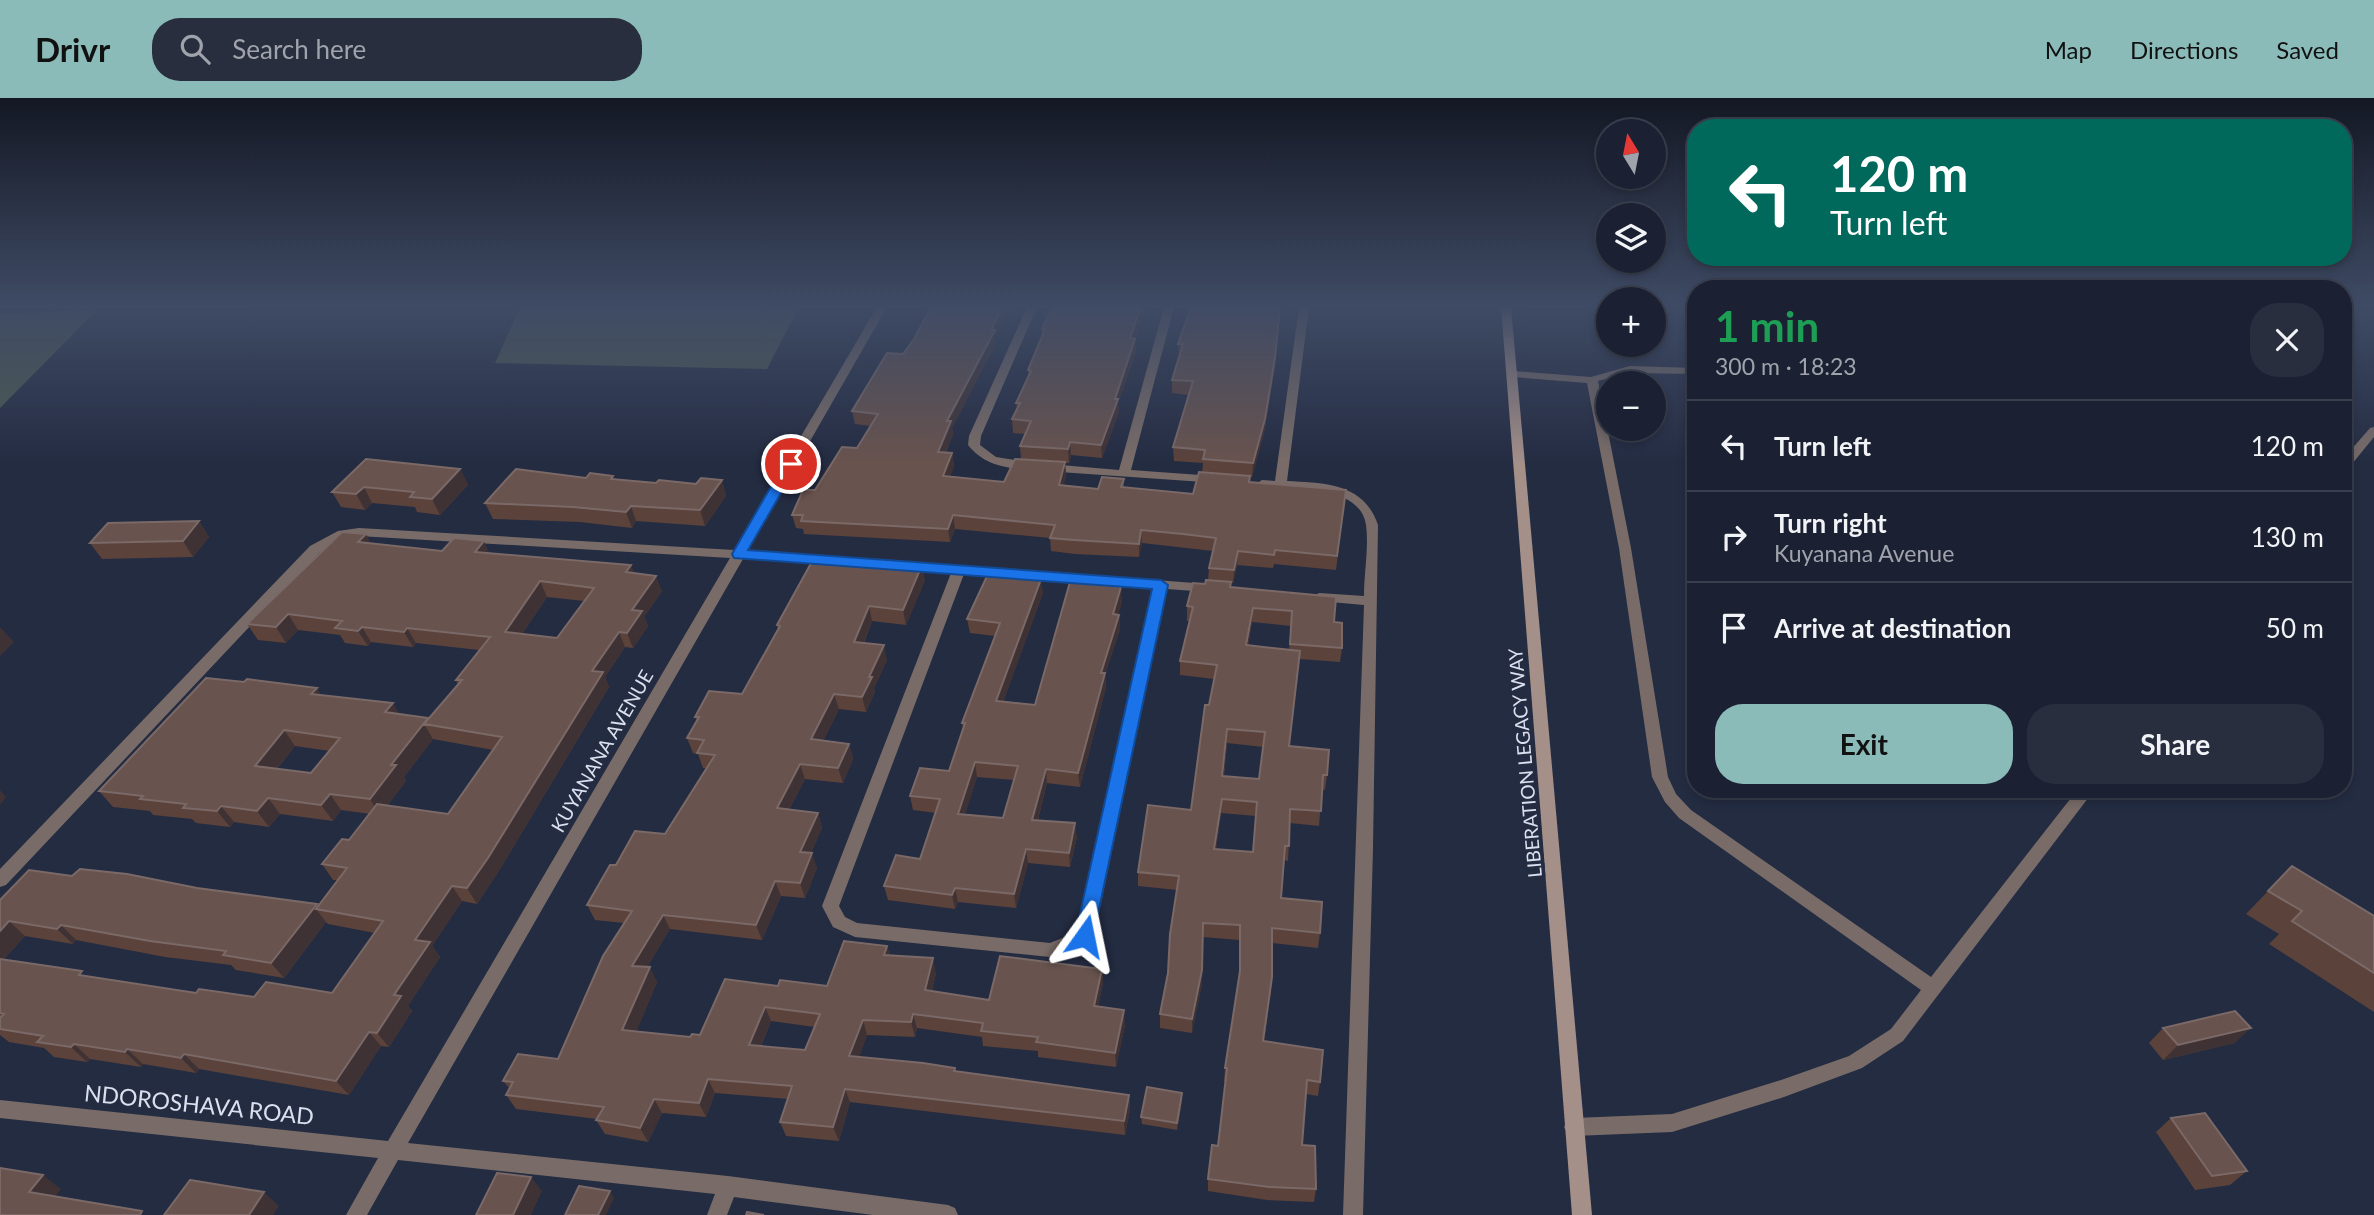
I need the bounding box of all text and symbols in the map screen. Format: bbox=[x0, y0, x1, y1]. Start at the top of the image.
search box bbox=[152, 18, 642, 81]
text: Drivr bbox=[35, 29, 110, 69]
icon: search bbox=[176, 30, 214, 68]
text: Search here bbox=[232, 33, 366, 65]
text: Map bbox=[2045, 35, 2092, 64]
text: Directions bbox=[2130, 35, 2238, 64]
text: Saved bbox=[2276, 35, 2339, 64]
north arrow bbox=[1596, 119, 1666, 189]
map controls bbox=[1596, 119, 1666, 441]
text: 120 m bbox=[1830, 144, 1968, 202]
icon: left bbox=[1715, 147, 1806, 238]
button: layers bbox=[1596, 203, 1666, 273]
text: Turn left bbox=[1830, 203, 1947, 242]
button: + bbox=[1596, 287, 1666, 357]
text: 1 min bbox=[1715, 301, 1819, 351]
button: close bbox=[2250, 303, 2324, 377]
text: 300 m · 18:23 bbox=[1715, 352, 1857, 380]
button: − bbox=[1596, 371, 1666, 441]
icon: left bbox=[1715, 427, 1753, 465]
text: Turn left bbox=[1774, 430, 1871, 462]
text: 120 m bbox=[2251, 430, 2324, 462]
pin bbox=[761, 434, 821, 494]
icon: arrive bbox=[772, 445, 810, 483]
text: Turn right bbox=[1774, 507, 1887, 539]
icon: right bbox=[1715, 518, 1753, 556]
text: 130 m bbox=[2251, 521, 2324, 553]
text: Kuyanana Avenue bbox=[1774, 539, 1954, 567]
icon: arrive bbox=[1715, 609, 1753, 647]
text: Arrive at destination bbox=[1774, 612, 2011, 644]
text: 50 m bbox=[2266, 612, 2324, 644]
street label: LIBERATION LEGACY WAY bbox=[1503, 647, 1546, 879]
street label: KUYANANA AVENUE bbox=[546, 666, 657, 836]
button: Exit bbox=[1715, 704, 2013, 784]
button: Share bbox=[2027, 704, 2324, 784]
position arrow bbox=[1048, 899, 1122, 973]
street label: NDOROSHAVA ROAD bbox=[83, 1078, 315, 1130]

